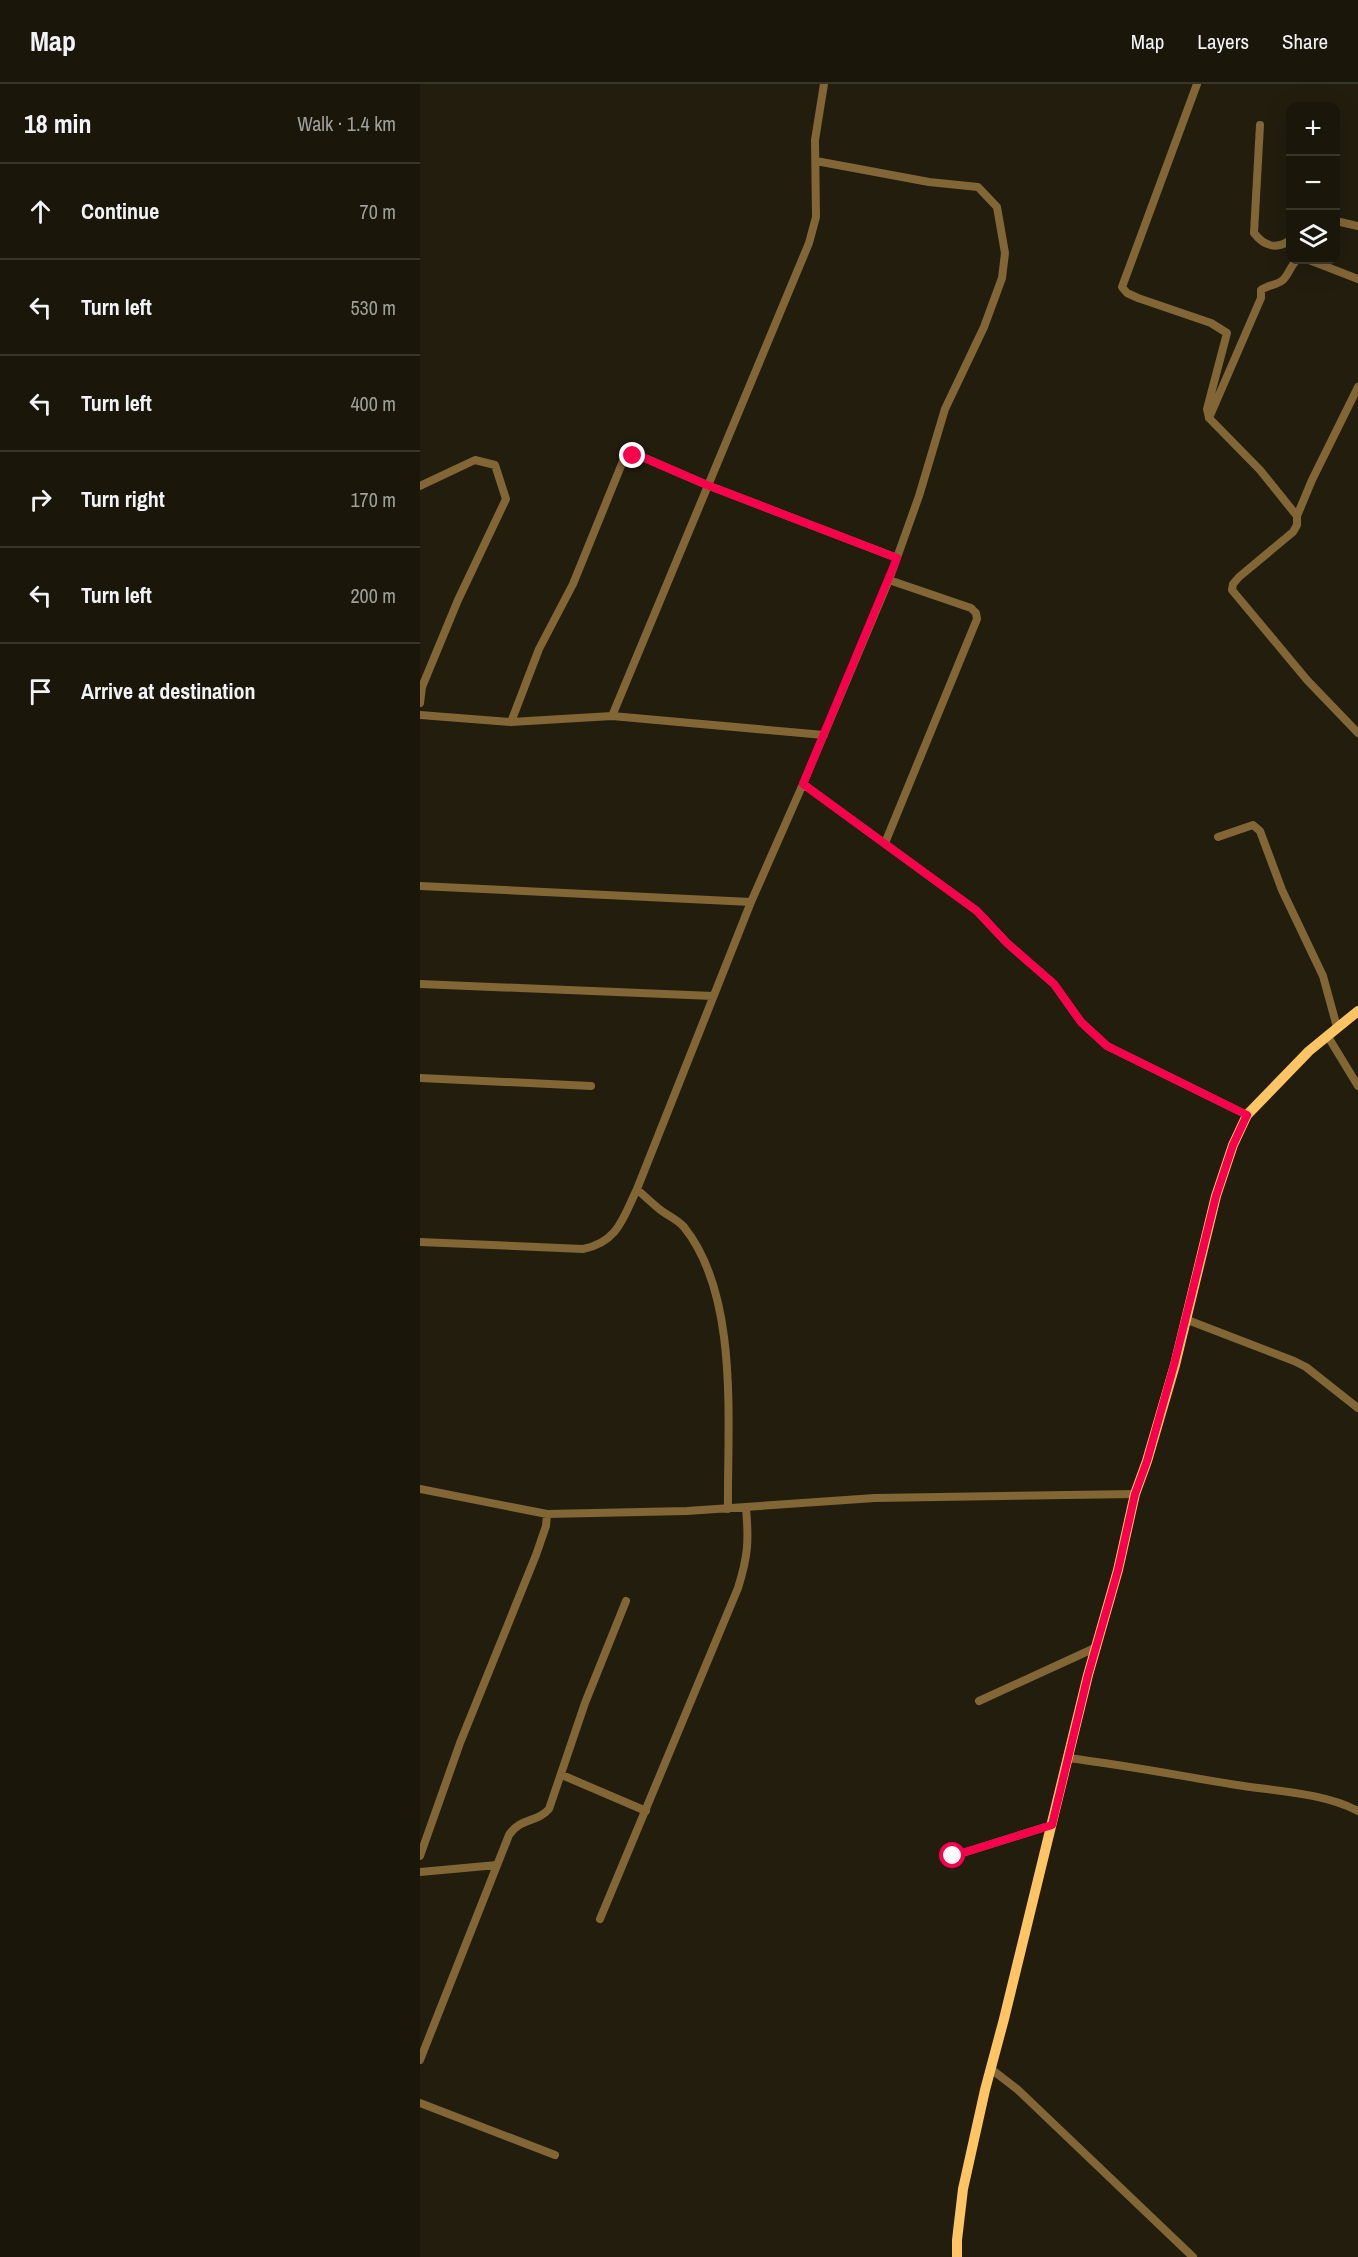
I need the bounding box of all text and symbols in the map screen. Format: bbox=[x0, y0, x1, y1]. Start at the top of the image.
text: Map bbox=[30, 22, 76, 60]
text: Map bbox=[1131, 27, 1164, 56]
text: Layers bbox=[1197, 27, 1249, 56]
text: Share bbox=[1282, 27, 1328, 56]
map controls bbox=[1286, 102, 1340, 264]
button: + bbox=[1286, 102, 1340, 156]
text: 18 min bbox=[24, 106, 92, 141]
text: Walk · 1.4 km bbox=[297, 110, 396, 137]
button: − bbox=[1286, 156, 1340, 210]
icon: ahead bbox=[24, 195, 57, 228]
text: Continue bbox=[81, 196, 159, 226]
text: 70 m bbox=[360, 198, 396, 225]
button: layers bbox=[1286, 210, 1340, 264]
icon: left bbox=[24, 291, 57, 324]
text: Turn left bbox=[81, 292, 152, 322]
text: 530 m bbox=[350, 294, 396, 321]
icon: left bbox=[24, 387, 57, 420]
text: Turn left bbox=[81, 388, 152, 418]
text: 400 m bbox=[350, 390, 396, 417]
route end bbox=[619, 442, 645, 468]
icon: right bbox=[24, 483, 57, 516]
text: Turn right bbox=[81, 484, 165, 514]
text: 170 m bbox=[350, 486, 396, 513]
icon: left bbox=[24, 579, 57, 612]
text: Turn left bbox=[81, 580, 152, 610]
text: 200 m bbox=[350, 582, 396, 609]
icon: arrive bbox=[24, 675, 57, 708]
text: Arrive at destination bbox=[81, 676, 255, 706]
route start bbox=[939, 1842, 965, 1868]

